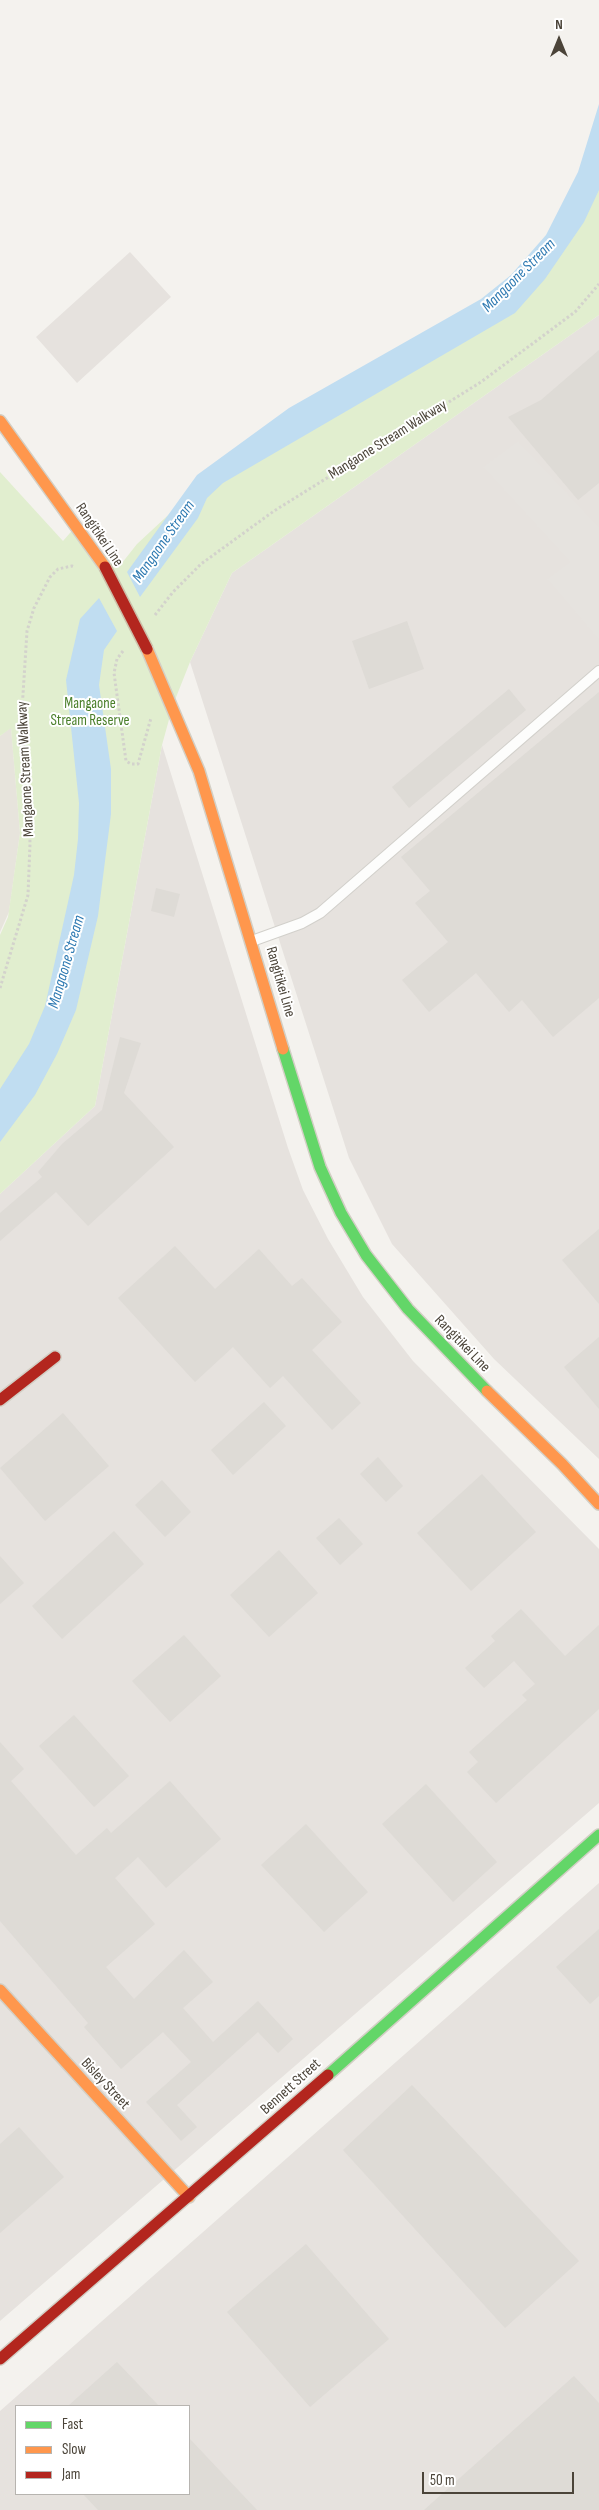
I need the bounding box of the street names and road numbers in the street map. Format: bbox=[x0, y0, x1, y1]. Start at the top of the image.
street label: Mangaone Stream Walkway bbox=[326, 396, 450, 484]
street label: Rangitikei Line bbox=[71, 500, 127, 570]
street label: Mangaone Stream Walkway bbox=[13, 701, 39, 837]
street label: Rangitikei Line bbox=[261, 945, 299, 1019]
street label: Rangitikei Line bbox=[430, 1312, 494, 1376]
street label: Bisley Street bbox=[77, 2055, 133, 2113]
street label: Bennett Street bbox=[257, 2055, 325, 2119]

